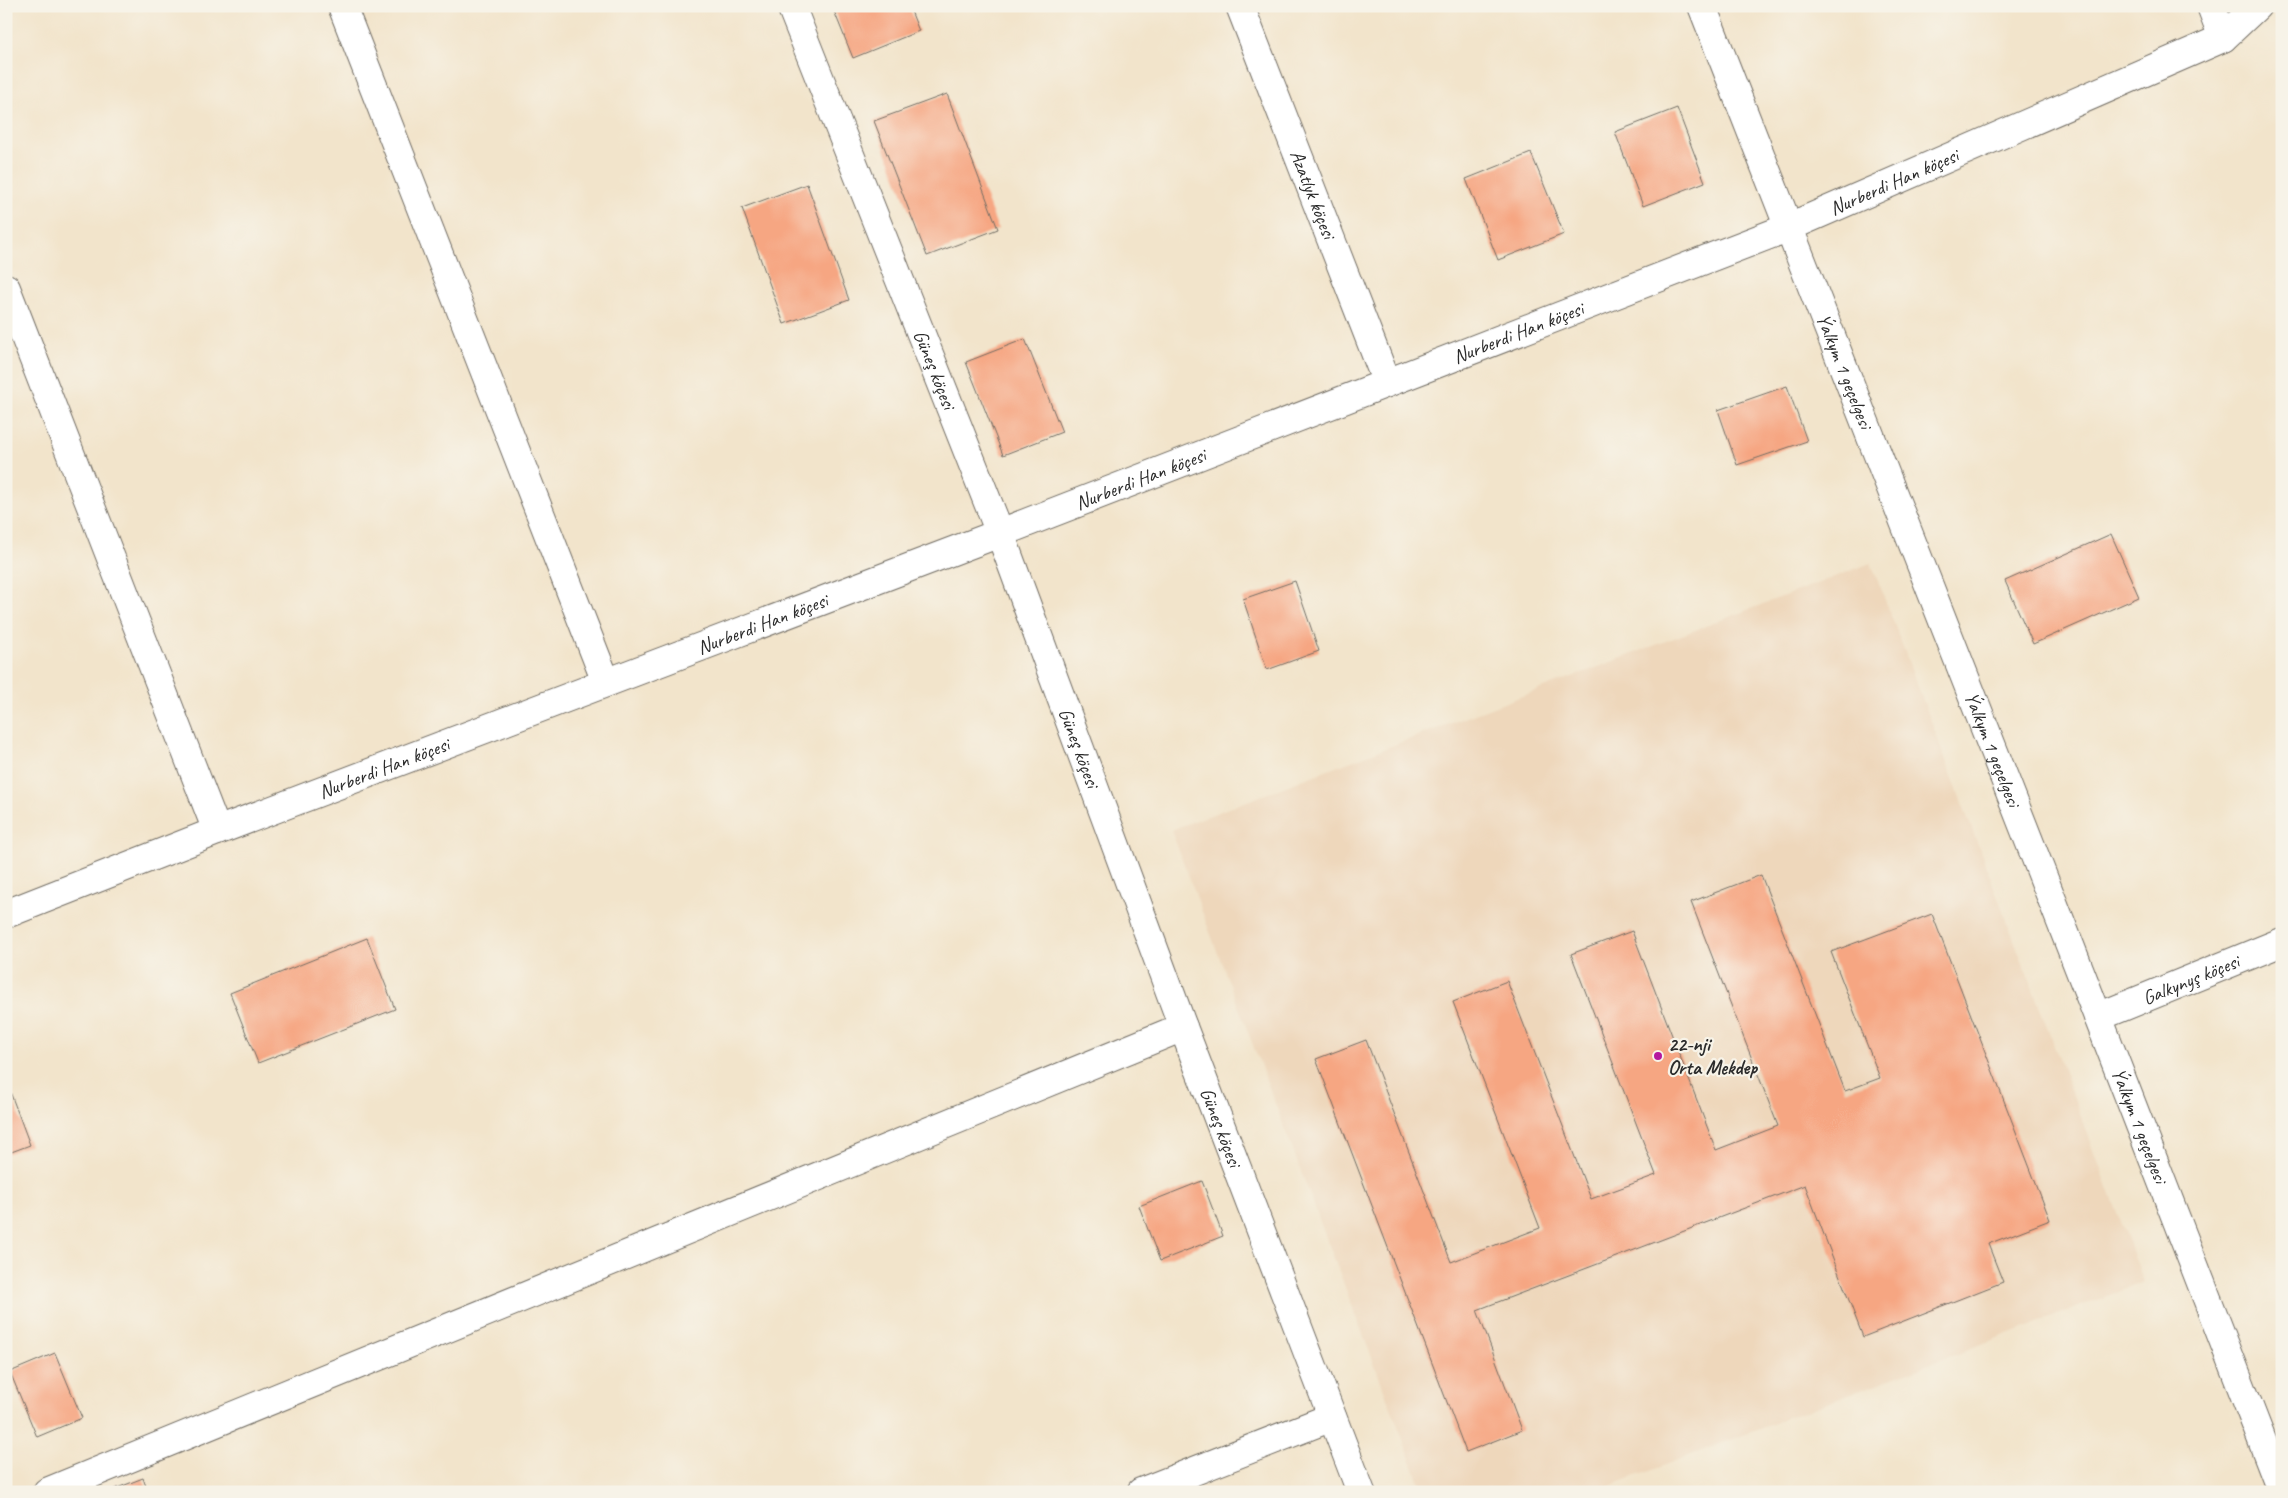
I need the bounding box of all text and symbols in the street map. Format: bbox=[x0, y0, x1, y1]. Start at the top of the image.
street label: Nurberdi Han köçesi bbox=[1826, 142, 1964, 220]
street label: Azatlyk köçesi bbox=[1285, 146, 1343, 244]
street label: Nurberdi Han köçesi bbox=[1449, 295, 1589, 369]
street label: Ýalkym 1 geçelgesi bbox=[1811, 310, 1880, 434]
street label: Güneş köçesi bbox=[908, 326, 963, 415]
street label: Nurberdi Han köçesi bbox=[1072, 441, 1211, 515]
street label: Nurberdi Han köçesi bbox=[693, 587, 833, 660]
street label: Ýalkym 1 geçelgesi bbox=[1959, 688, 2028, 812]
street label: Güneş köçesi bbox=[1053, 705, 1106, 793]
street label: Nurberdi Han köçesi bbox=[315, 731, 455, 804]
street label: Galkynyş köçesi bbox=[2139, 948, 2245, 1010]
place label: 22-nji Orta Mekdep bbox=[1668, 1032, 1758, 1080]
marker: 22-nji Orta Mekdep bbox=[1652, 1050, 1664, 1062]
street label: Ýalkym 1 geçelgesi bbox=[2106, 1064, 2174, 1189]
street label: Güneş köçesi bbox=[1195, 1084, 1249, 1172]

